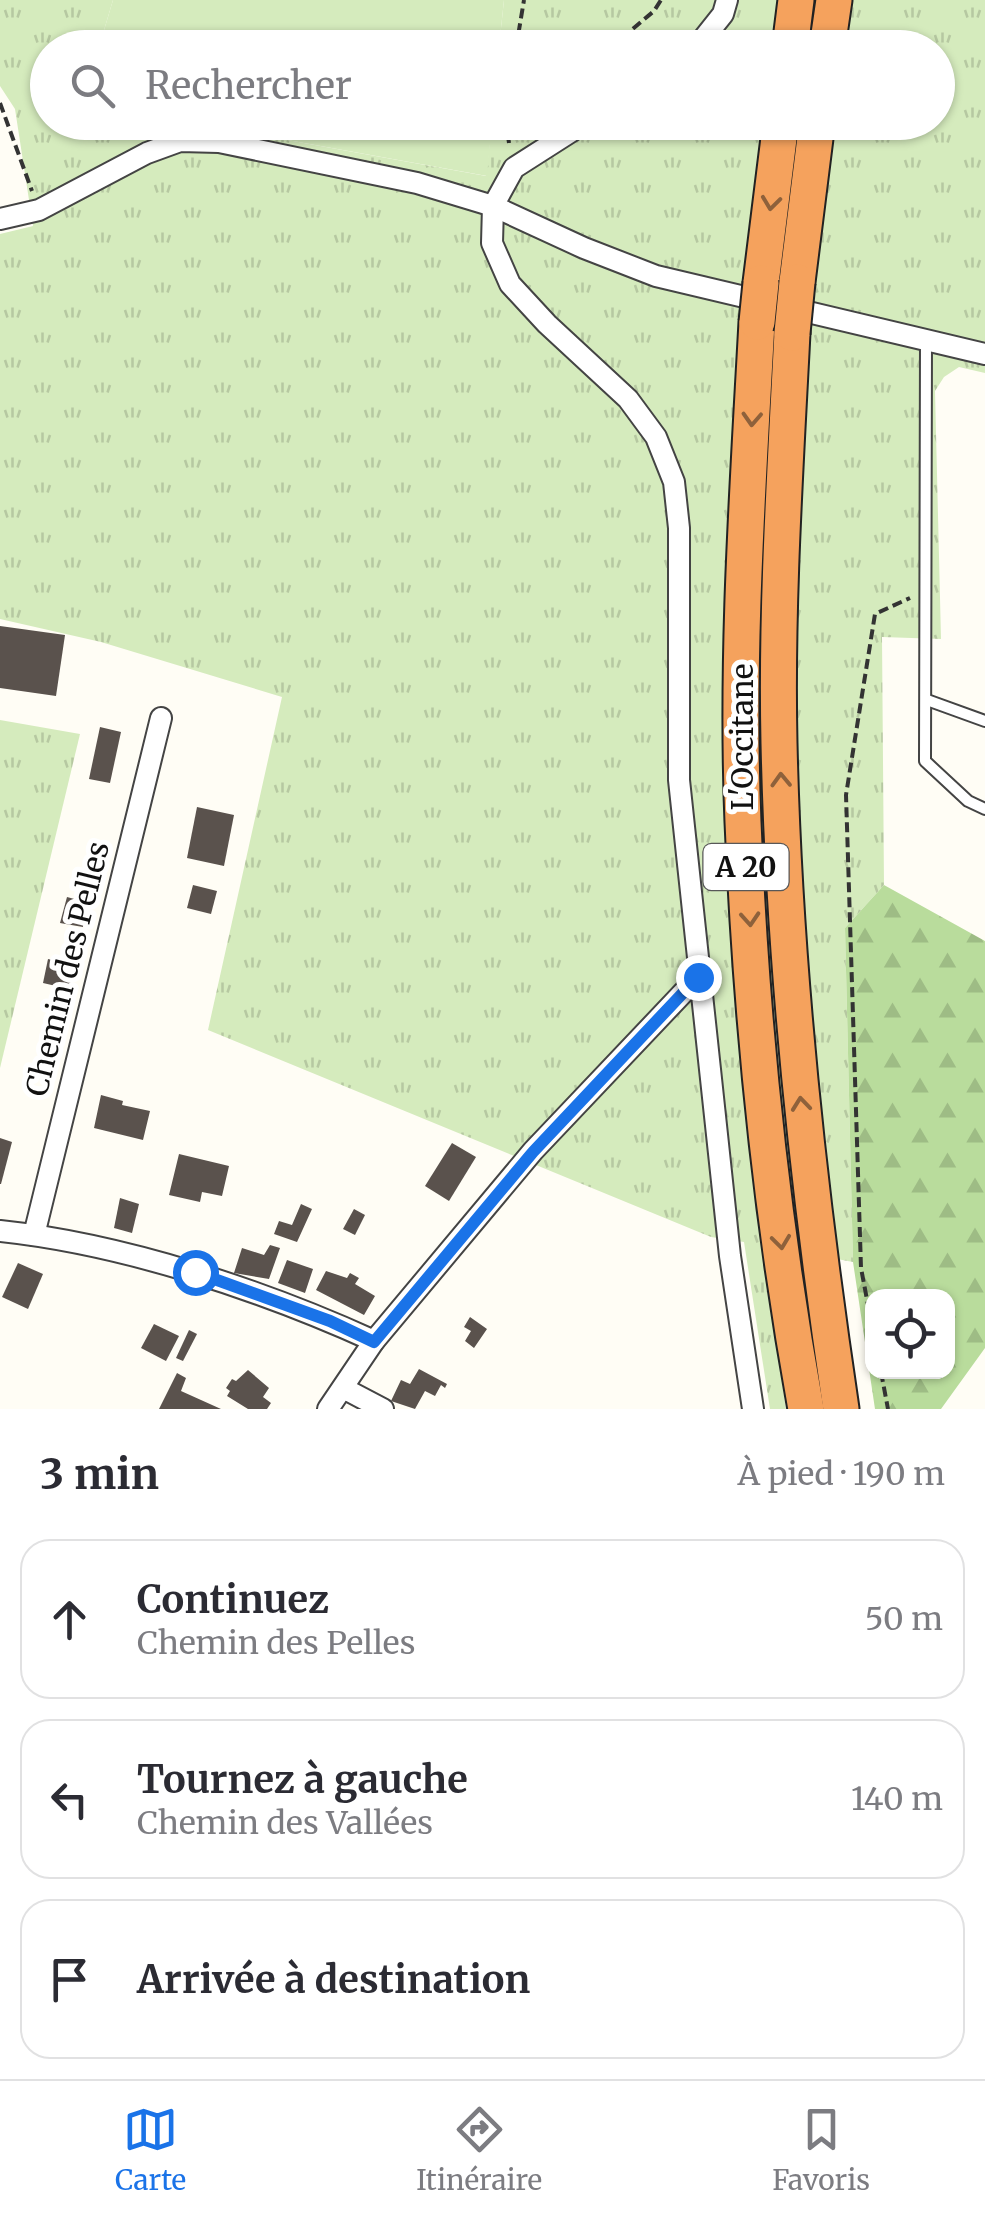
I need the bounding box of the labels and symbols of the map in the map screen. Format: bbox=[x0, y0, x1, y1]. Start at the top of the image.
one-way arrow bbox=[761, 195, 782, 211]
one-way arrow bbox=[742, 412, 763, 428]
street label: L'Occitane bbox=[723, 664, 761, 810]
one-way arrow bbox=[770, 771, 791, 787]
street label: Chemin des Pelles bbox=[17, 838, 117, 1100]
road number: A 20 bbox=[704, 844, 788, 890]
one-way arrow bbox=[739, 911, 760, 927]
route end bbox=[676, 955, 722, 1001]
one-way arrow bbox=[791, 1096, 812, 1112]
one-way arrow bbox=[770, 1235, 791, 1251]
route start bbox=[173, 1250, 219, 1296]

